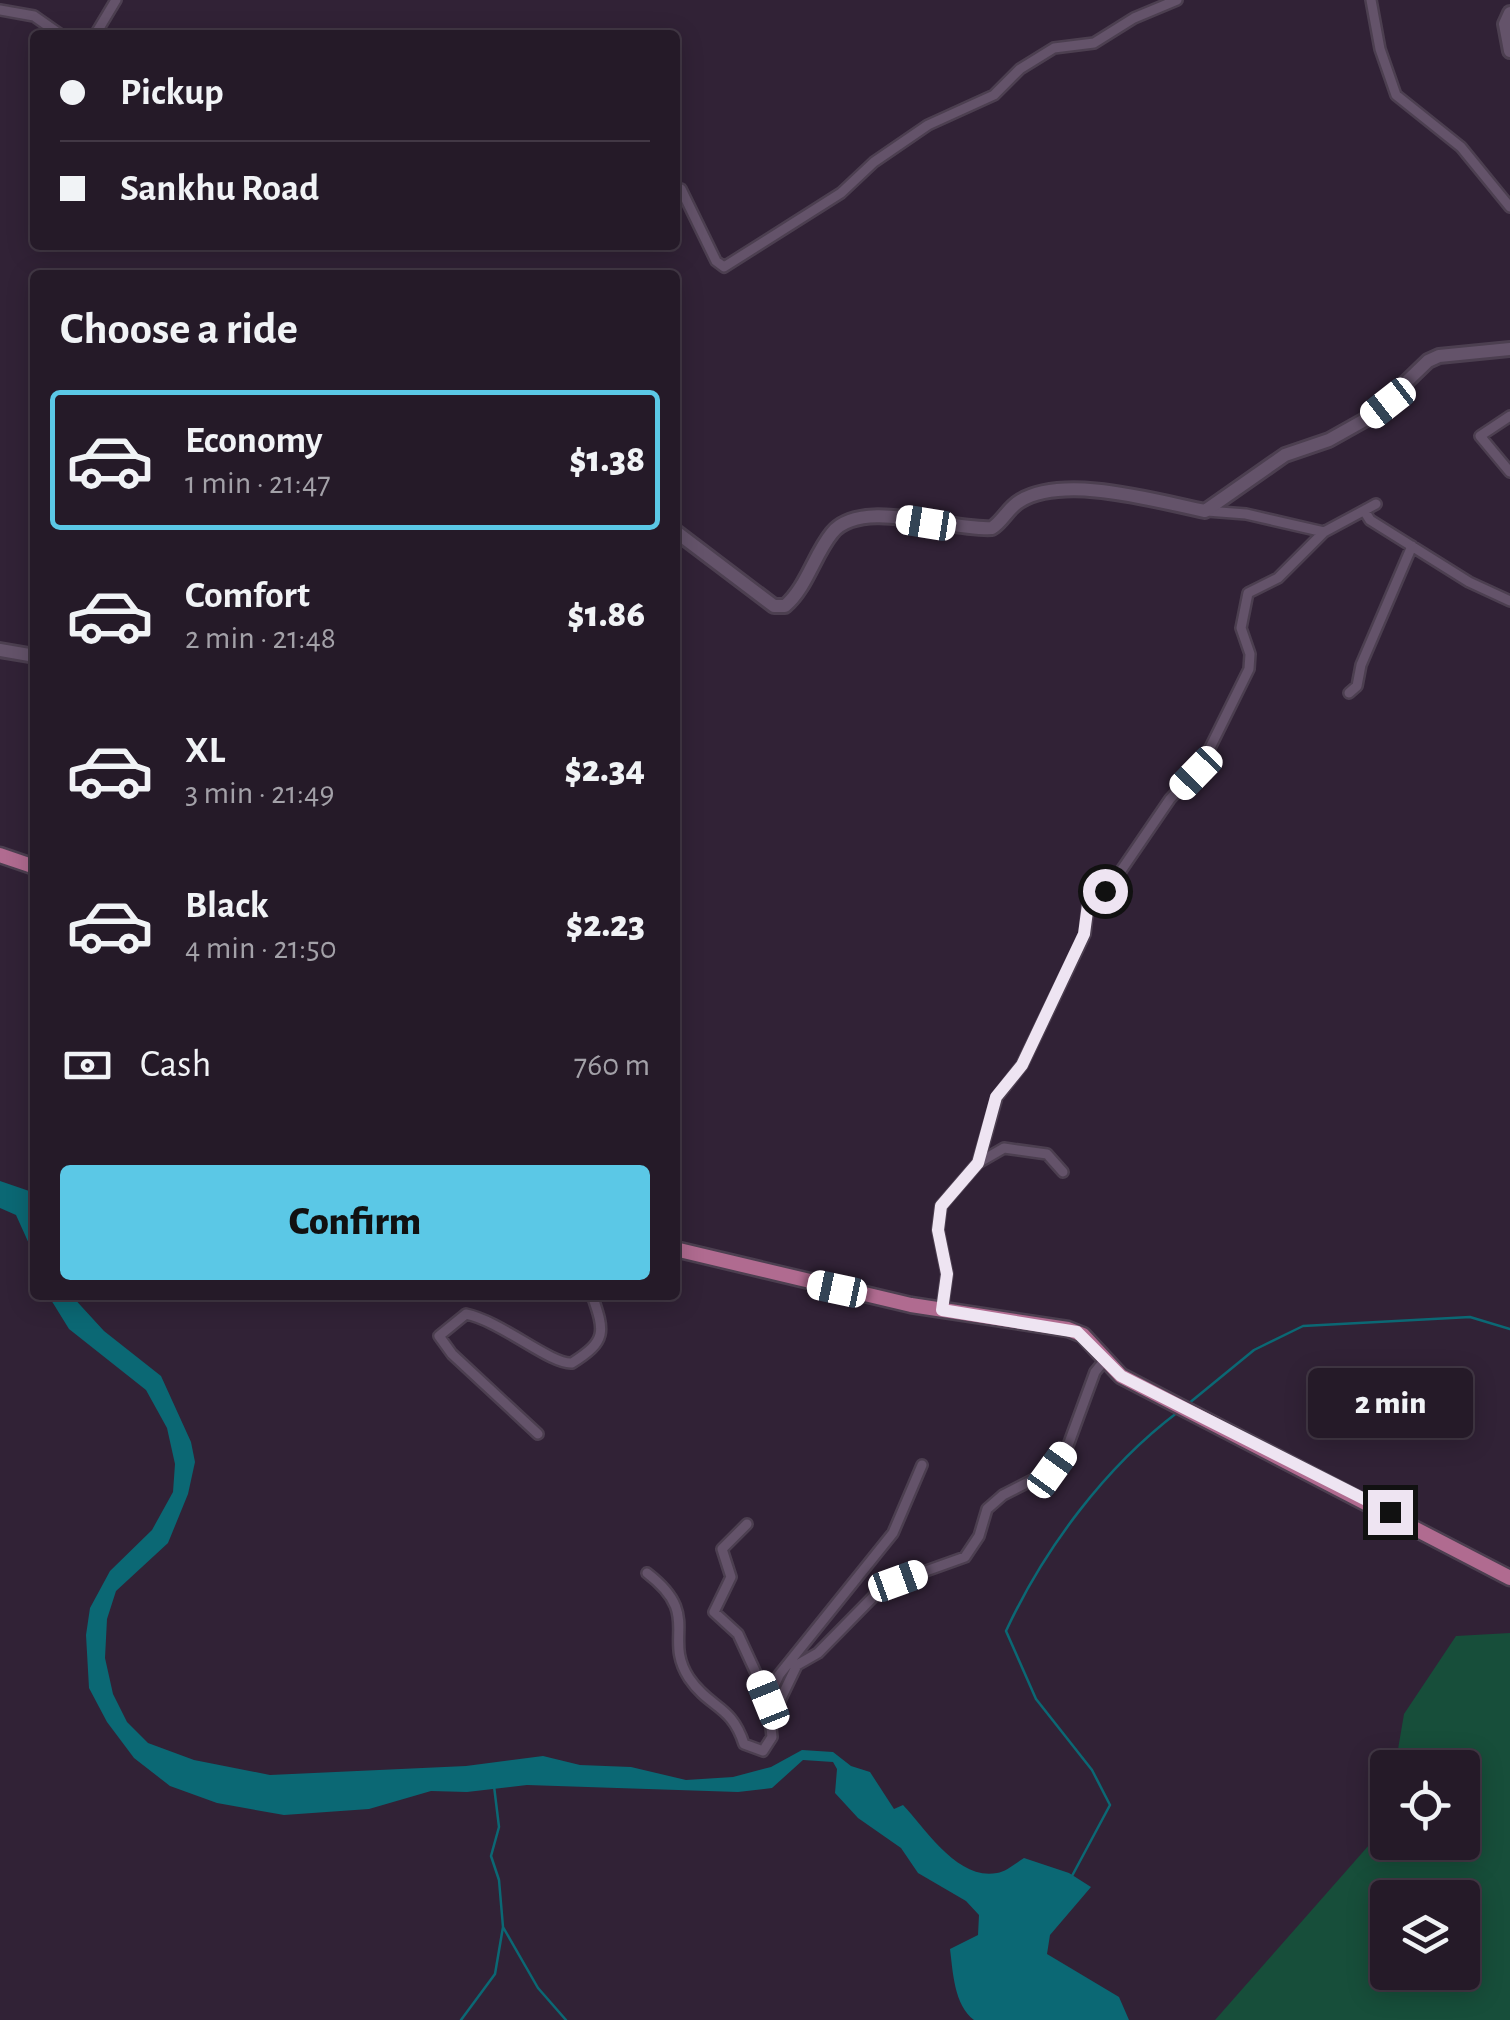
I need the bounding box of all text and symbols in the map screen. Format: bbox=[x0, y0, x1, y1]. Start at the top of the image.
text: Pickup bbox=[120, 74, 224, 112]
text: Sankhu Road bbox=[120, 170, 319, 208]
text: Choose a ride bbox=[60, 307, 298, 352]
car bbox=[1355, 373, 1421, 433]
icon: car bbox=[65, 415, 155, 505]
text: Economy bbox=[185, 422, 323, 460]
text: $1.38 bbox=[569, 441, 645, 479]
text: 1 min · 21:47 bbox=[185, 467, 331, 499]
car bbox=[894, 503, 958, 543]
icon: car bbox=[65, 570, 155, 660]
text: Comfort bbox=[185, 577, 310, 615]
text: $1.86 bbox=[567, 596, 645, 634]
text: 2 min · 21:48 bbox=[185, 622, 336, 654]
icon: car bbox=[65, 725, 155, 815]
text: XL bbox=[185, 732, 225, 770]
car bbox=[1164, 741, 1228, 805]
text: $2.34 bbox=[564, 751, 645, 789]
text: 3 min · 21:49 bbox=[185, 777, 335, 809]
route start bbox=[1083, 869, 1128, 914]
icon: car bbox=[65, 880, 155, 970]
text: Black bbox=[185, 887, 269, 925]
text: $2.23 bbox=[566, 906, 645, 944]
text: 4 min · 21:50 bbox=[185, 932, 337, 964]
icon: cash bbox=[60, 1038, 115, 1093]
text: Cash bbox=[140, 1046, 211, 1084]
text: 760 m bbox=[574, 1049, 650, 1081]
button: Confirm bbox=[60, 1165, 650, 1280]
car bbox=[805, 1268, 869, 1310]
callout: 2 min bbox=[1308, 1367, 1472, 1437]
text: 2 min bbox=[1355, 1387, 1426, 1419]
car bbox=[1022, 1437, 1082, 1503]
route end bbox=[1368, 1490, 1413, 1535]
car bbox=[865, 1557, 931, 1605]
car bbox=[743, 1667, 793, 1733]
map controls bbox=[1370, 1750, 1480, 1990]
button: locate bbox=[1370, 1750, 1480, 1860]
button: layers bbox=[1370, 1880, 1480, 1990]

